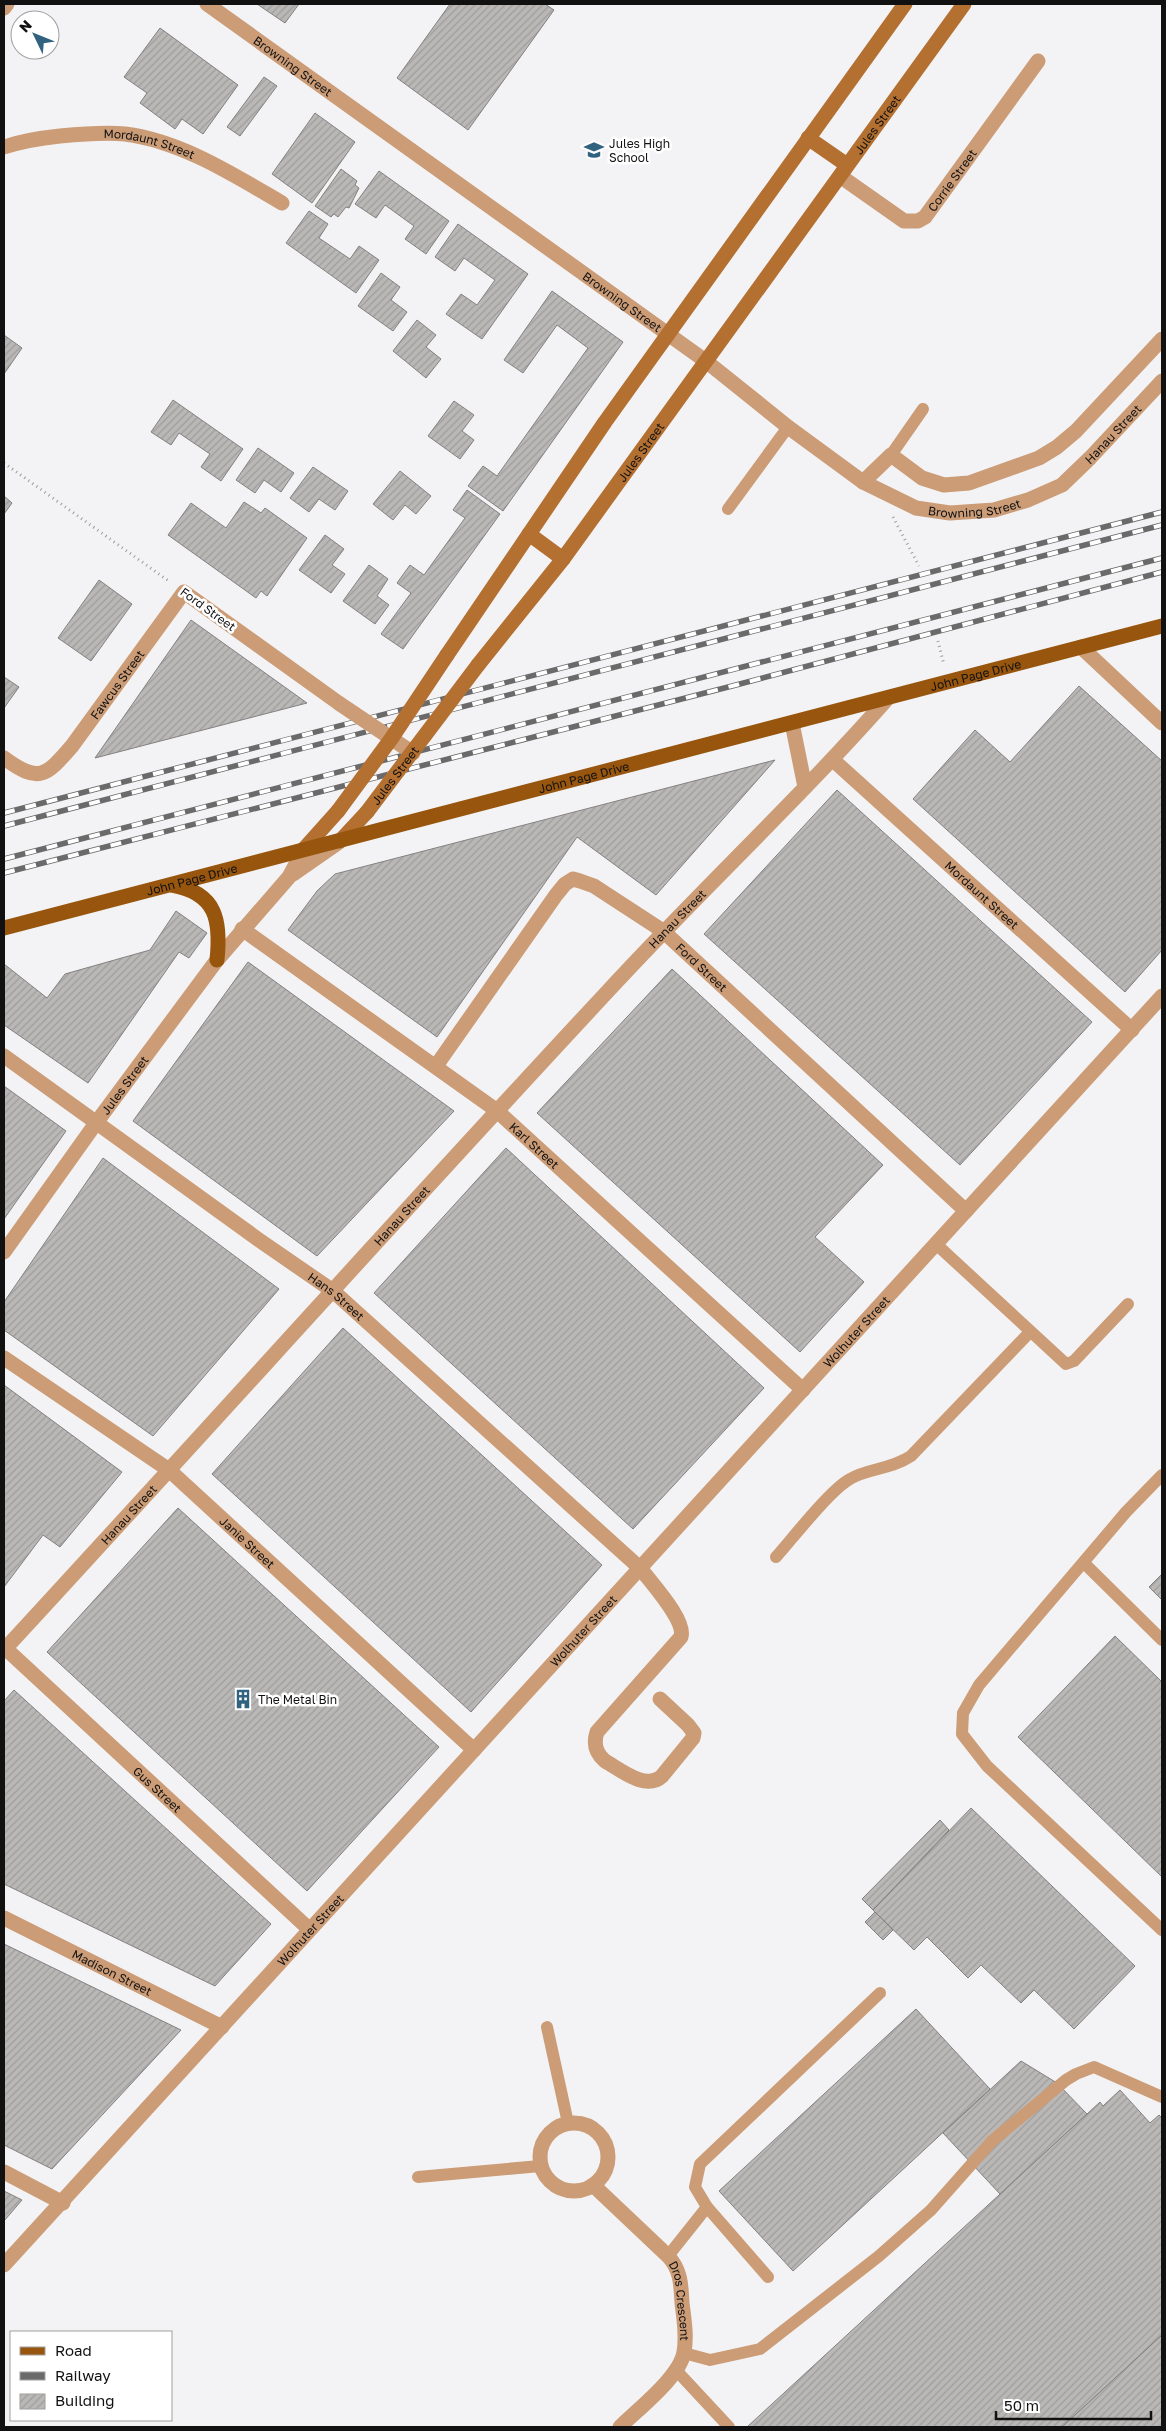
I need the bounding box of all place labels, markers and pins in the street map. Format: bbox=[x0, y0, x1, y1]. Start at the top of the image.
place label: Jules High School bbox=[609, 136, 670, 165]
school or university icon: Jules High School bbox=[583, 139, 605, 161]
building icon: The Metal Bin bbox=[232, 1688, 254, 1710]
place label: The Metal Bin bbox=[258, 1692, 337, 1707]

